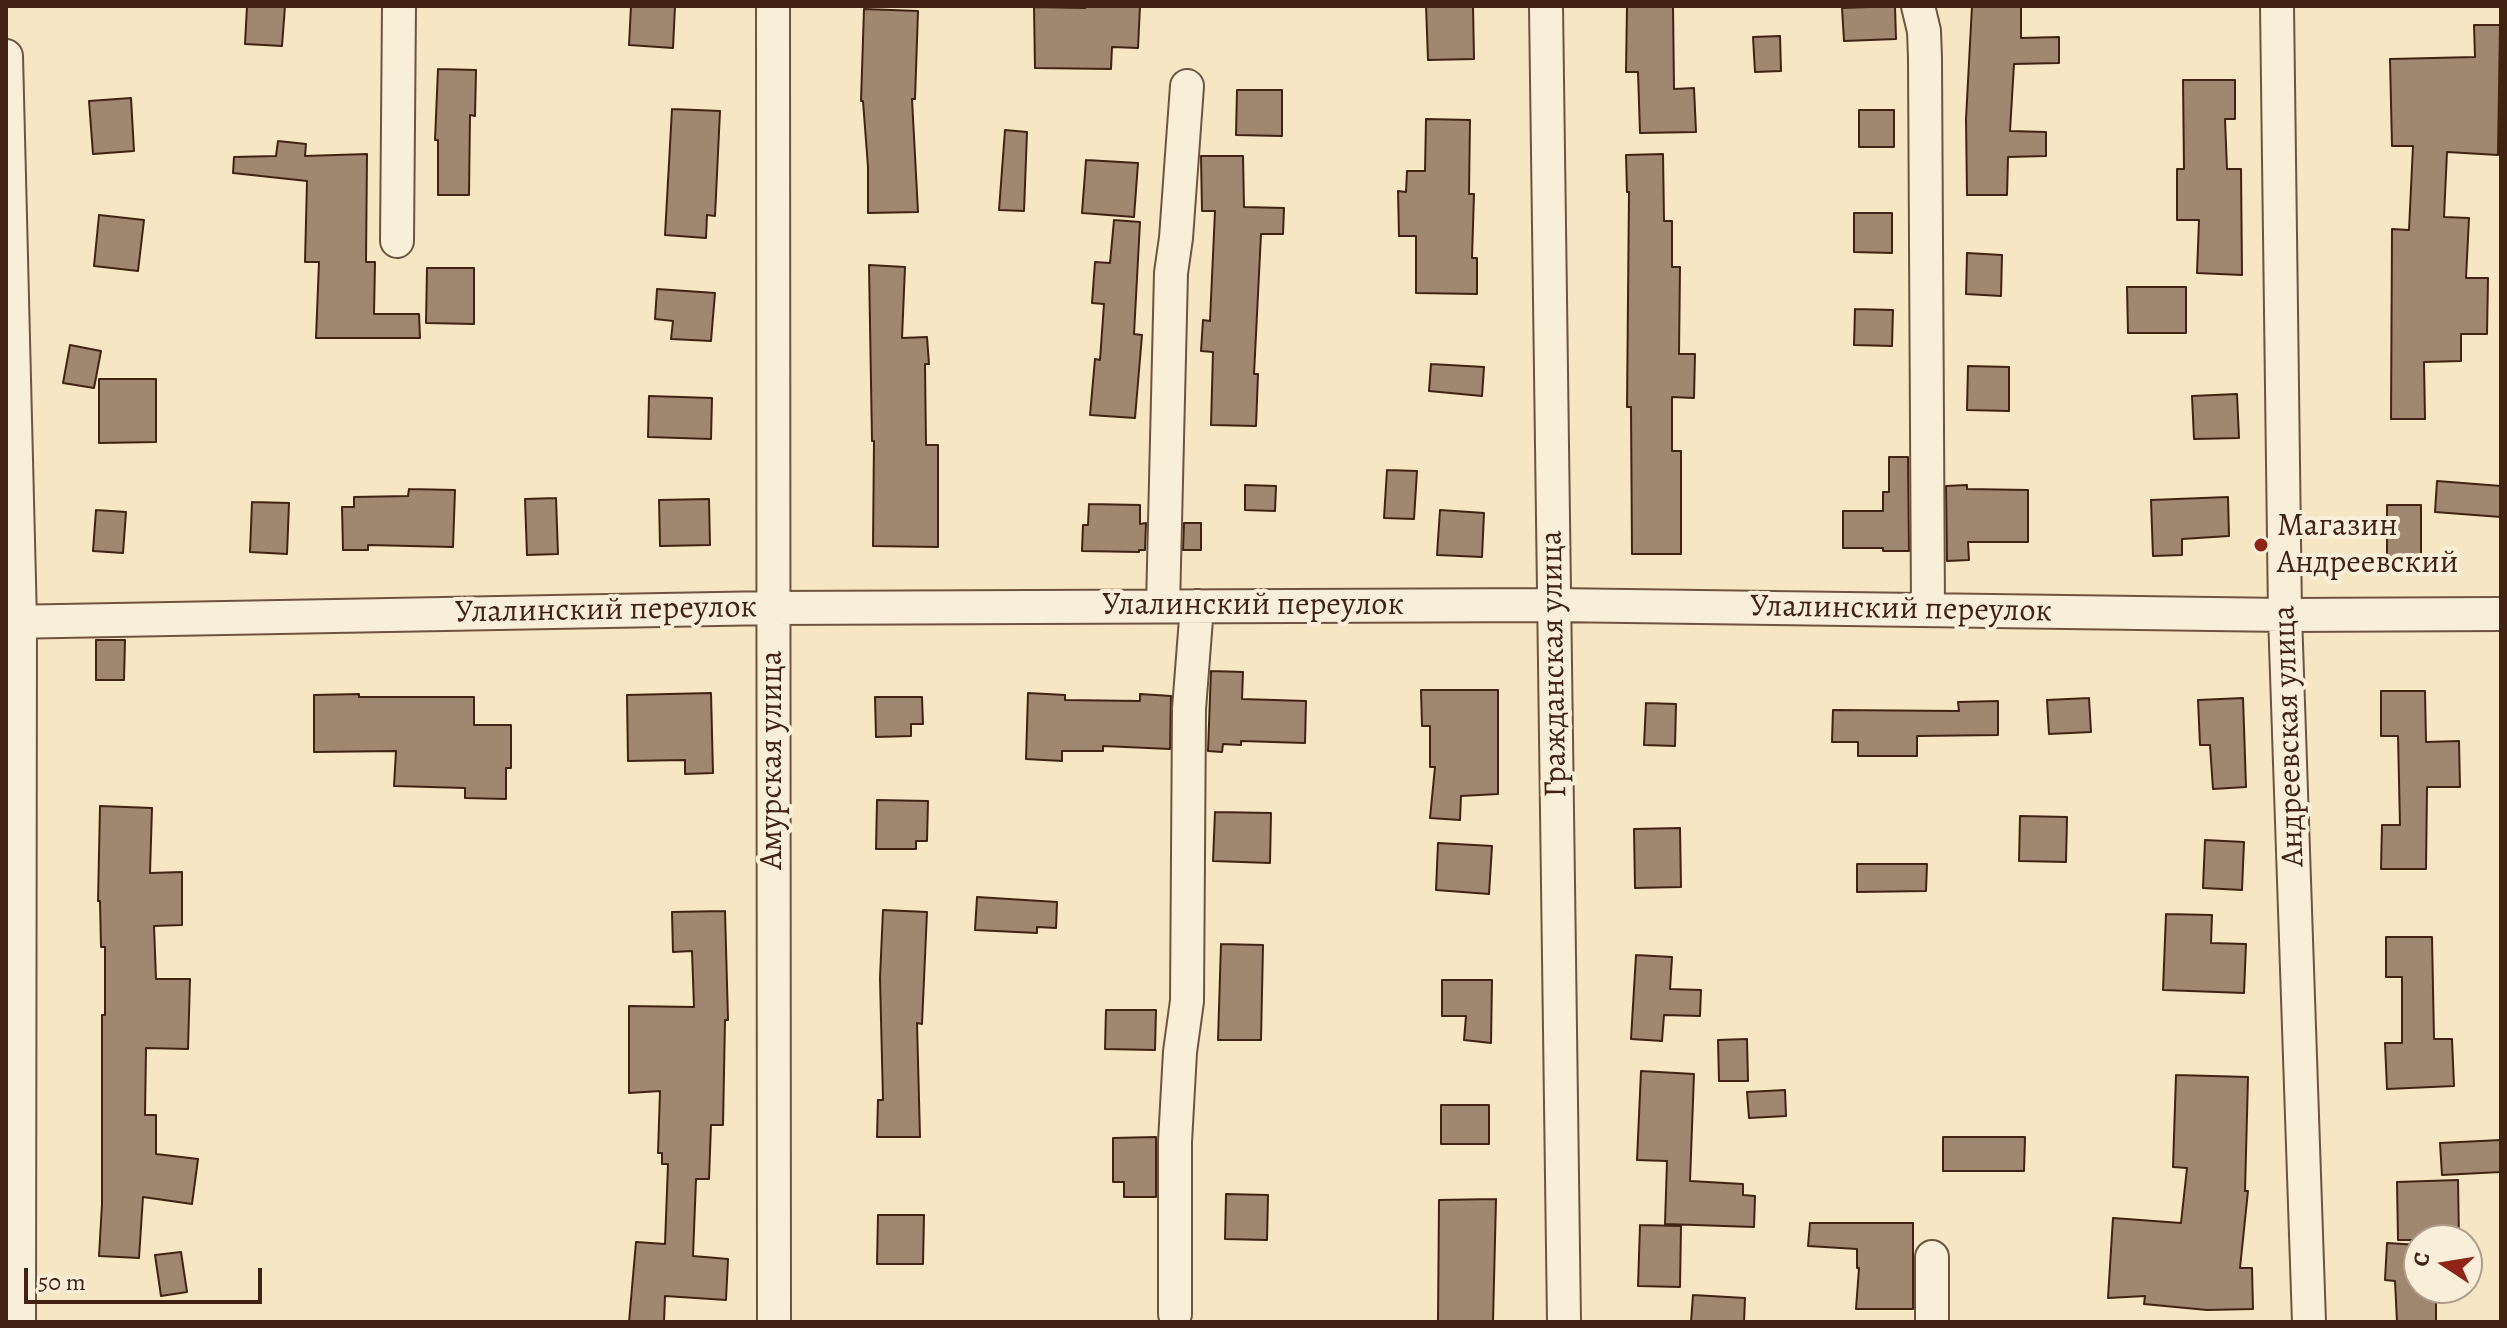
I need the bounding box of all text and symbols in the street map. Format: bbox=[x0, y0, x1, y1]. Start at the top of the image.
place label: Магазин Андреевский bbox=[2277, 508, 2459, 583]
street label: Гражданская улица bbox=[1533, 530, 1577, 798]
marker: Магазин Андреевский bbox=[2252, 536, 2270, 554]
street label: Улалинский переулок bbox=[1102, 587, 1404, 625]
street label: Улалинский переулок bbox=[1750, 588, 2052, 632]
street label: Улалинский переулок bbox=[455, 589, 757, 633]
street label: Андреевская улица bbox=[2266, 605, 2314, 867]
street label: Амурская улица bbox=[754, 651, 792, 869]
north arrow bbox=[2403, 1224, 2483, 1304]
text: С bbox=[2405, 1250, 2438, 1269]
scale bar bbox=[28, 1252, 266, 1302]
text: 50 m bbox=[38, 1266, 86, 1298]

